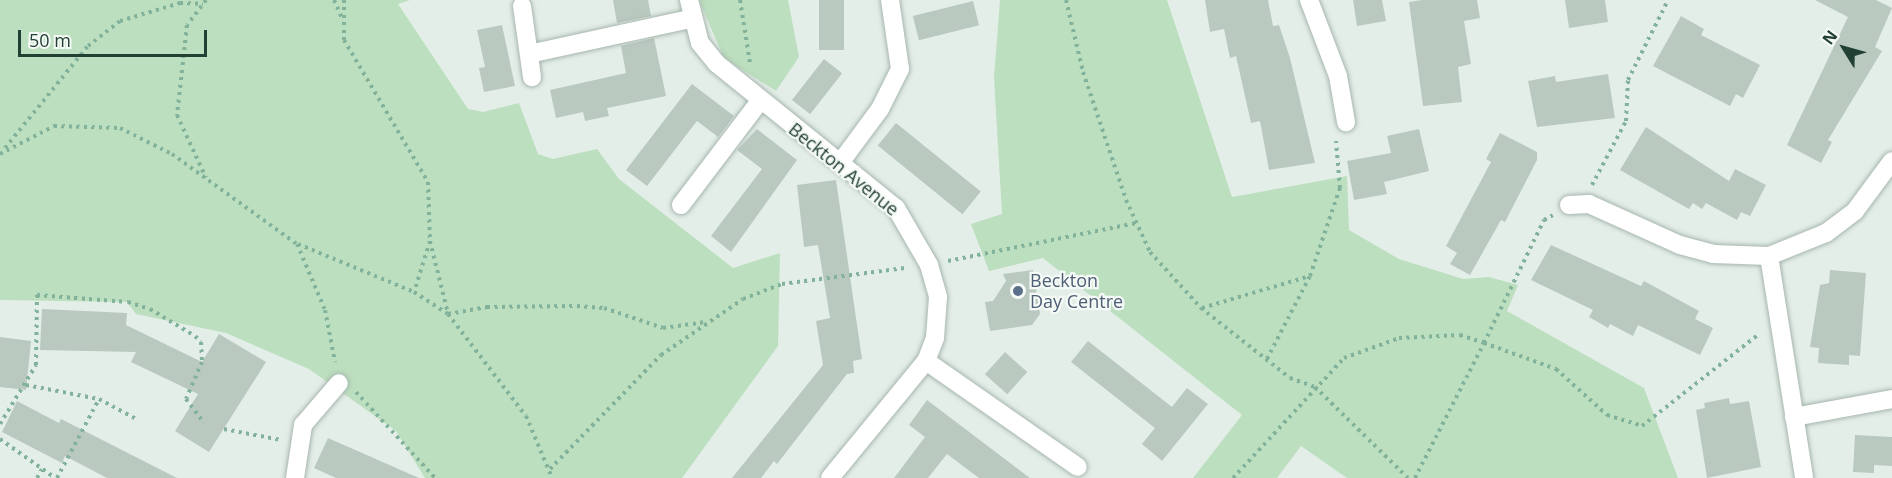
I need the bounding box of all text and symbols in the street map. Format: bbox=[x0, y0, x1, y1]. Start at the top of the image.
scale bar bbox=[21, 18, 210, 56]
north arrow bbox=[1814, 18, 1874, 78]
text: N bbox=[1817, 25, 1842, 49]
text: 50 m bbox=[29, 28, 71, 52]
street label: Beckton Avenue bbox=[785, 118, 903, 220]
place label: Beckton Day Centre bbox=[1030, 270, 1123, 312]
marker: Beckton Day Centre bbox=[1011, 284, 1025, 298]

